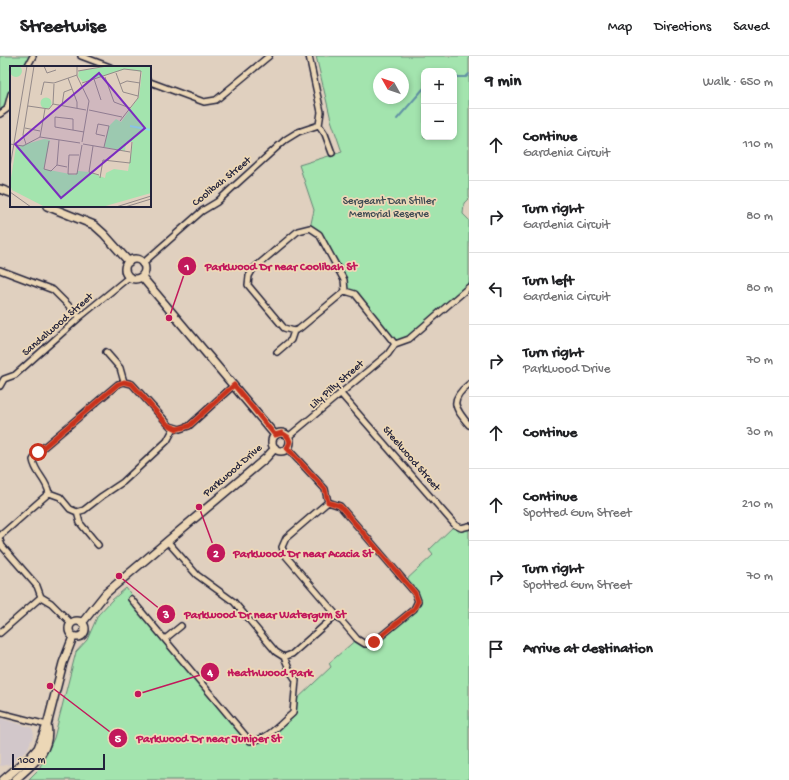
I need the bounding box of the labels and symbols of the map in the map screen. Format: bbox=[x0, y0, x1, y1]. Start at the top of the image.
inset map bbox=[10, 66, 151, 207]
north arrow bbox=[373, 68, 409, 104]
street label: Coolibah Street bbox=[190, 154, 255, 209]
park label: Sergeant Dan Stiller Memorial Reserve bbox=[343, 196, 436, 221]
callout: Parkwood Dr near Coolibah St bbox=[177, 254, 365, 278]
text: 1 bbox=[184, 261, 190, 275]
text: Parkwood Dr near Coolibah St bbox=[204, 261, 358, 275]
street label: Sandalwood Street bbox=[20, 290, 97, 359]
street label: Lily Pilly Street bbox=[308, 357, 368, 412]
street label: Steelwood Street bbox=[380, 424, 443, 495]
street label: Parkwood Drive bbox=[200, 442, 265, 500]
route start bbox=[29, 443, 47, 461]
callout: Parkwood Dr near Acacia St bbox=[206, 541, 381, 565]
text: 2 bbox=[213, 548, 219, 562]
text: Parkwood Dr near Acacia St bbox=[232, 548, 374, 562]
callout: Parkwood Dr near Watergum St bbox=[156, 602, 354, 626]
text: 3 bbox=[162, 609, 169, 623]
text: Parkwood Dr near Watergum St bbox=[183, 609, 347, 623]
route end bbox=[365, 633, 383, 651]
callout: Heathwood Park bbox=[200, 660, 321, 684]
text: 4 bbox=[206, 667, 213, 681]
text: Heathwood Park bbox=[227, 667, 314, 681]
callout: Parkwood Dr near Juniper St bbox=[108, 726, 289, 750]
text: 5 bbox=[115, 733, 122, 747]
text: Parkwood Dr near Juniper St bbox=[135, 733, 283, 747]
scale bar bbox=[12, 752, 105, 771]

